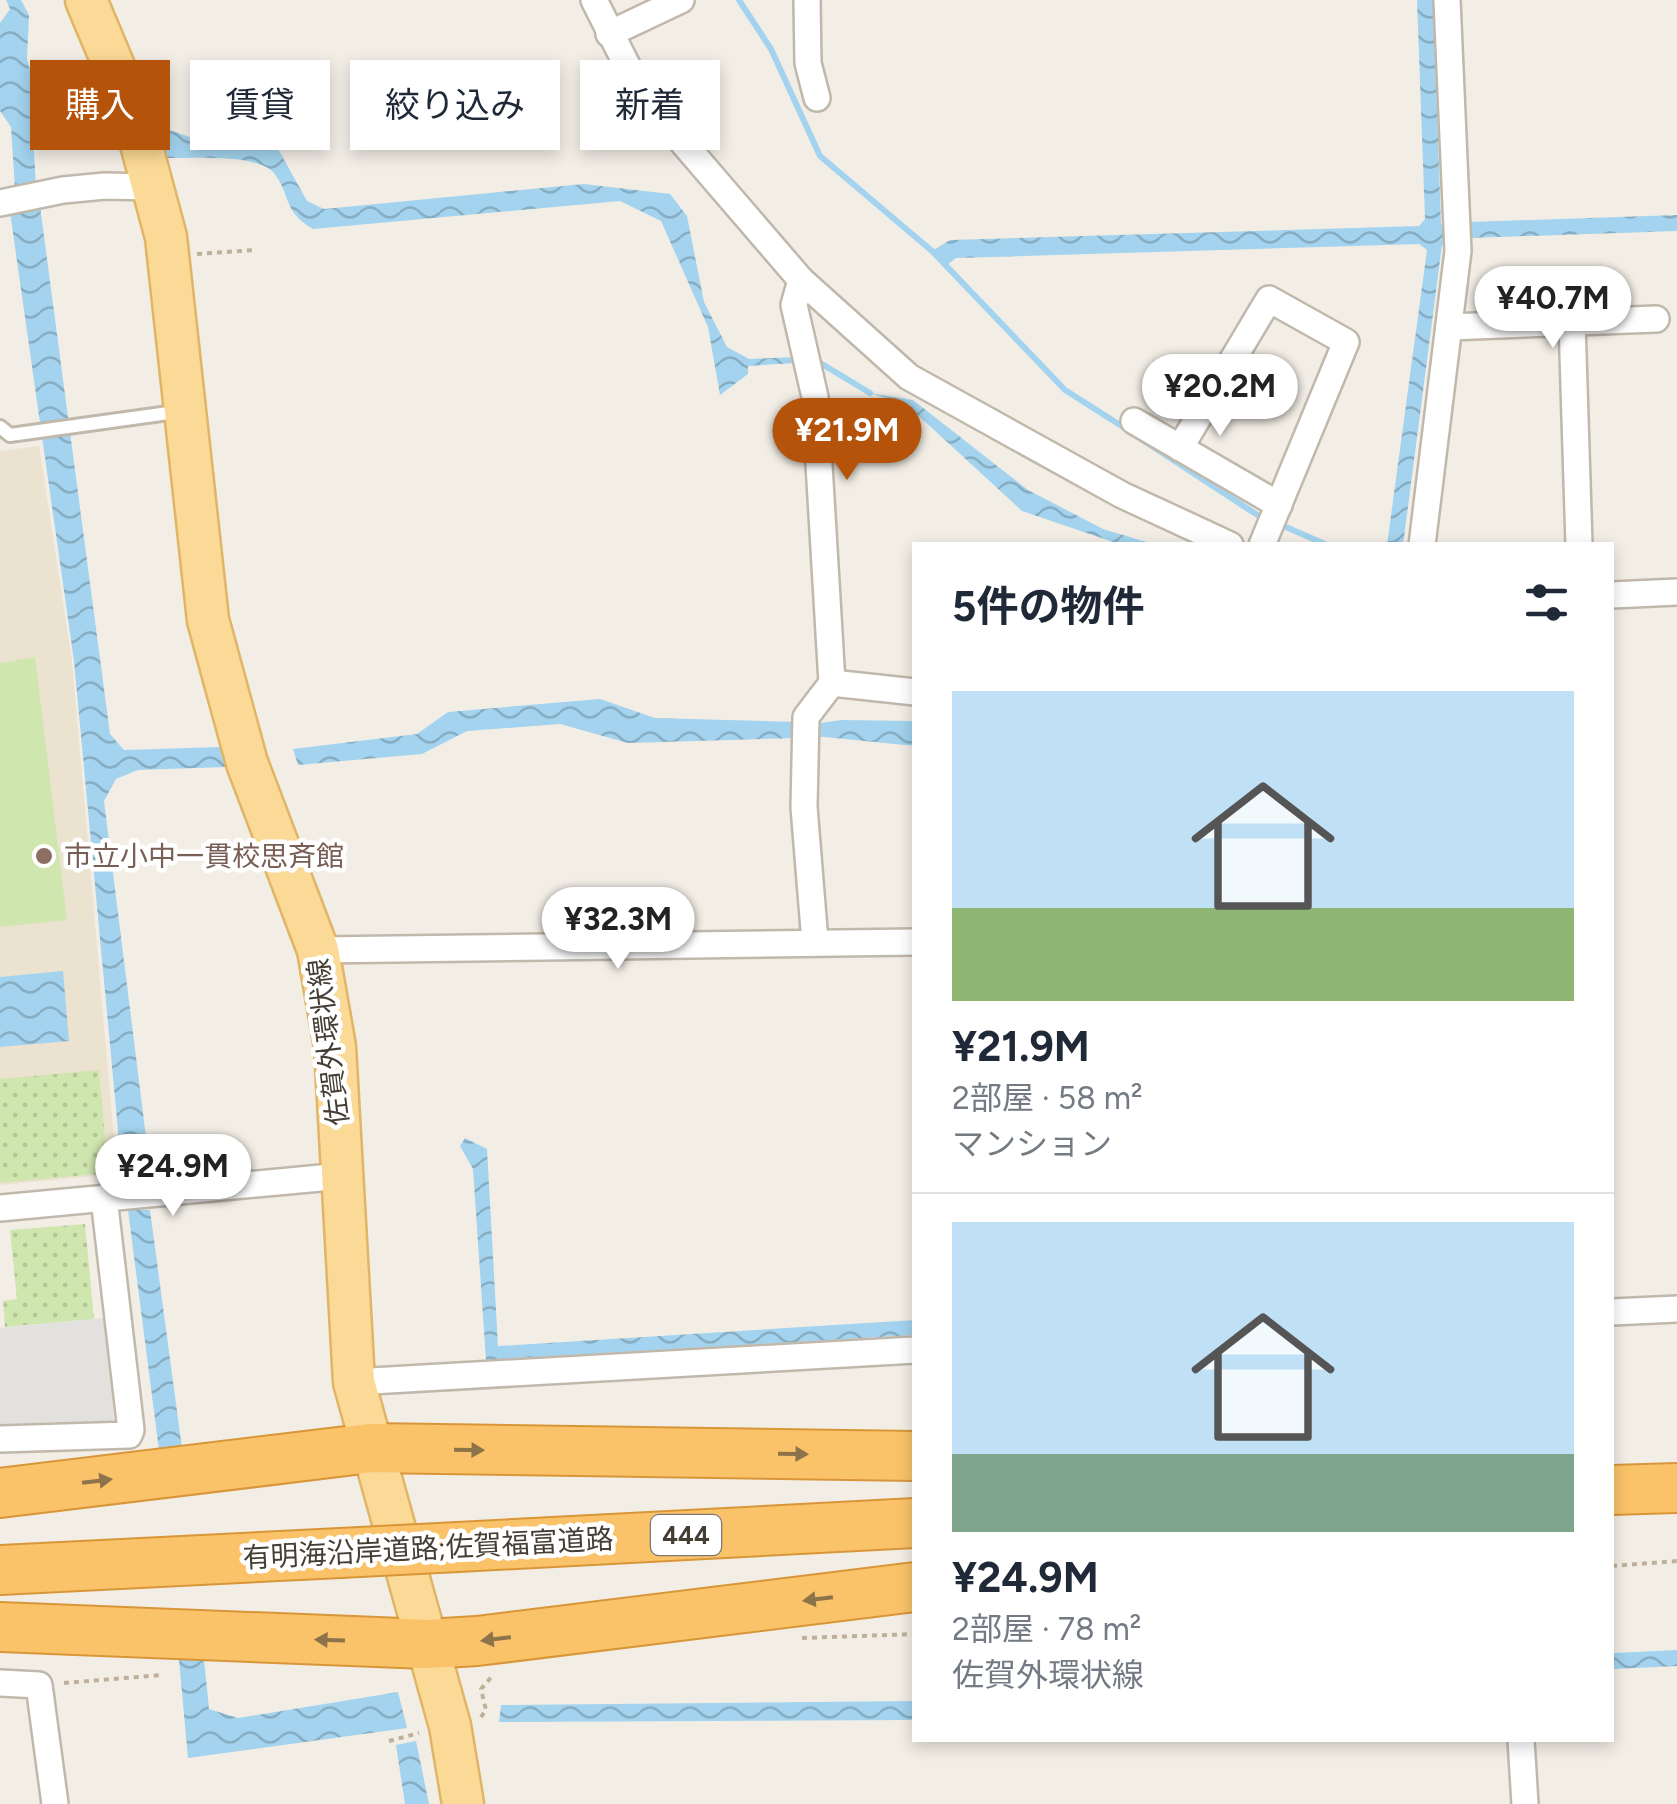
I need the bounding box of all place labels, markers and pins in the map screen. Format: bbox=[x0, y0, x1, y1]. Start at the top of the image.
pin: ¥40.7M bbox=[1472, 266, 1634, 351]
pin: ¥20.2M bbox=[1139, 354, 1301, 439]
pin: ¥21.9M bbox=[766, 398, 928, 483]
place label: 市立小中一貫校思斉館 bbox=[64, 839, 344, 873]
marker: 市立小中一貫校思斉館 bbox=[33, 845, 55, 867]
pin: ¥32.3M bbox=[537, 887, 699, 972]
pin: ¥24.9M bbox=[92, 1134, 254, 1219]

